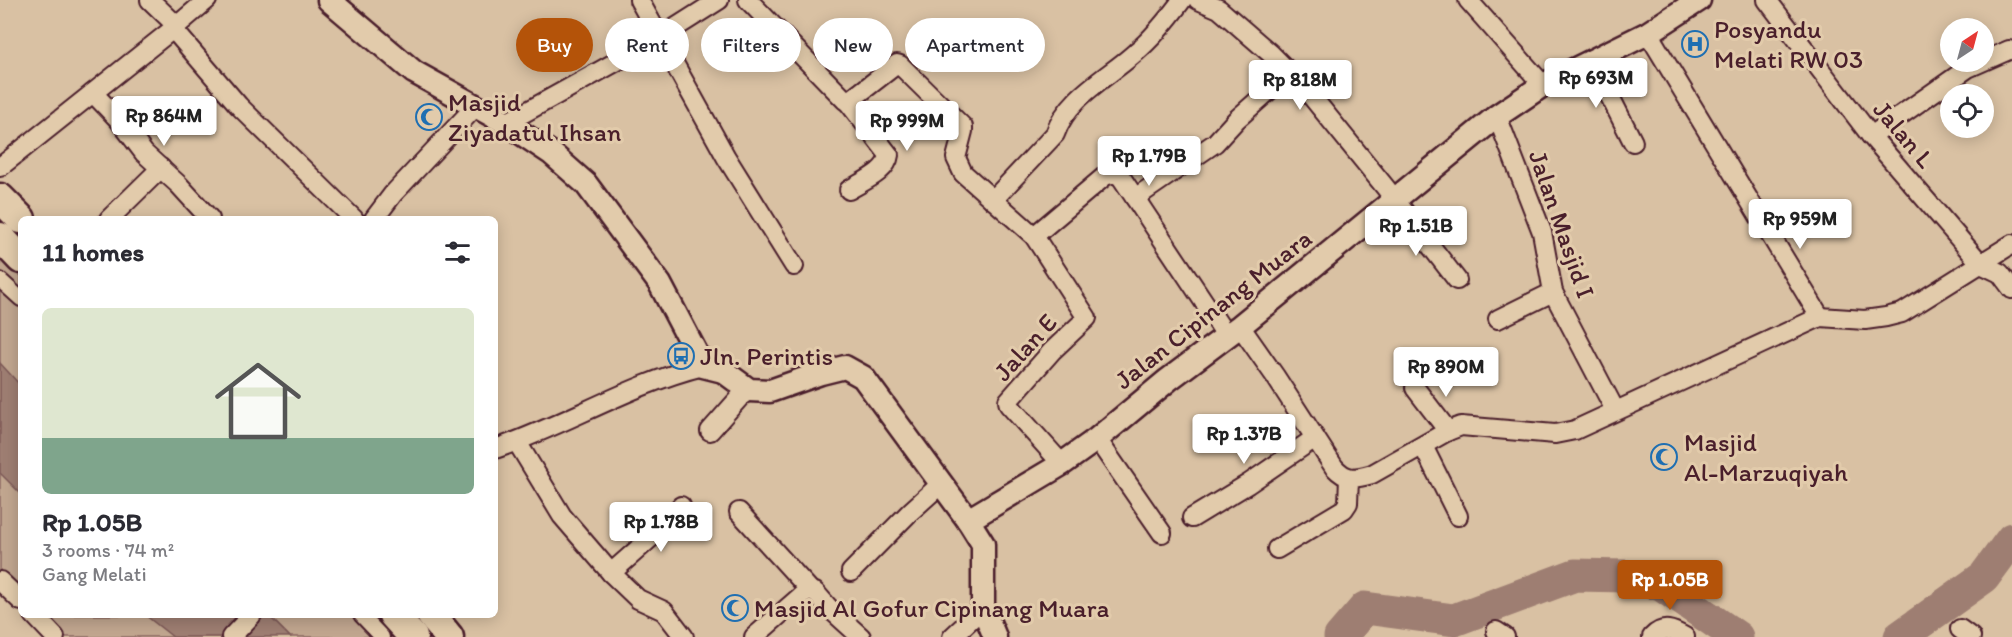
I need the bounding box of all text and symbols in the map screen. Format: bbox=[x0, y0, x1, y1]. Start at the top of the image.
place label: Posyandu Melati RW 03 bbox=[1714, 13, 1863, 75]
chip: Buy bbox=[516, 18, 593, 72]
chip: Rent bbox=[605, 18, 689, 72]
chip: Filters bbox=[701, 18, 801, 72]
chip: New bbox=[813, 18, 893, 72]
chip: Apartment bbox=[905, 18, 1045, 72]
north arrow bbox=[1940, 18, 1994, 72]
map controls bbox=[1940, 18, 1994, 138]
hospital icon: Posyandu Melati RW 03 bbox=[1680, 29, 1710, 59]
pin: Rp 693M bbox=[1541, 58, 1651, 109]
pin: Rp 818M bbox=[1245, 60, 1355, 111]
text: Rp 693M bbox=[1558, 65, 1634, 89]
text: Rp 818M bbox=[1263, 67, 1337, 91]
button: locate bbox=[1940, 84, 1994, 138]
place label: Masjid Ziyadatul Ihsan bbox=[448, 86, 622, 148]
street label: Jalan L bbox=[1866, 94, 1942, 174]
pin: Rp 864M bbox=[109, 96, 219, 147]
pin: Rp 999M bbox=[852, 101, 962, 152]
mosque icon: Masjid Ziyadatul Ihsan bbox=[414, 102, 444, 132]
text: Rp 864M bbox=[126, 103, 202, 127]
text: Rp 999M bbox=[870, 108, 944, 132]
pin: Rp 1.79B bbox=[1087, 136, 1211, 187]
text: Rp 1.79B bbox=[1112, 143, 1186, 167]
street label: Jalan Masjid I bbox=[1522, 146, 1602, 302]
pin: Rp 959M bbox=[1745, 199, 1855, 250]
pin: Rp 1.51B bbox=[1354, 206, 1478, 257]
text: Rp 959M bbox=[1763, 206, 1837, 230]
text: Rp 1.51B bbox=[1379, 213, 1453, 237]
street label: Jalan Cipinang Muara bbox=[1108, 222, 1318, 396]
text: 11 homes bbox=[42, 236, 144, 268]
icon: filters bbox=[441, 236, 474, 269]
street label: Jalan E bbox=[986, 307, 1064, 387]
place label: Jln. Perintis bbox=[700, 340, 833, 372]
bus stop icon: Jln. Perintis bbox=[666, 341, 696, 371]
icon: home bbox=[204, 347, 312, 455]
pin: Rp 890M bbox=[1391, 347, 1501, 398]
text: Rp 890M bbox=[1407, 354, 1485, 378]
pin: Rp 1.37B bbox=[1182, 414, 1306, 465]
text: Rp 1.37B bbox=[1206, 421, 1282, 445]
place label: Masjid Al-Marzuqiyah bbox=[1684, 426, 1848, 488]
mosque icon: Masjid Al-Marzuqiyah bbox=[1649, 442, 1679, 472]
pin: Rp 1.78B bbox=[599, 502, 723, 553]
text: Rp 1.05B bbox=[42, 506, 142, 538]
text: Rp 1.78B bbox=[623, 509, 699, 533]
text: 3 rooms · 74 m² bbox=[42, 538, 174, 562]
pin: Rp 1.05B bbox=[1608, 560, 1732, 611]
text: Gang Melati bbox=[42, 562, 147, 586]
text: Rp 1.05B bbox=[1631, 567, 1709, 591]
place label: Masjid Al Gofur Cipinang Muara bbox=[754, 592, 1109, 624]
mosque icon: Masjid Al Gofur Cipinang Muara bbox=[720, 593, 750, 623]

